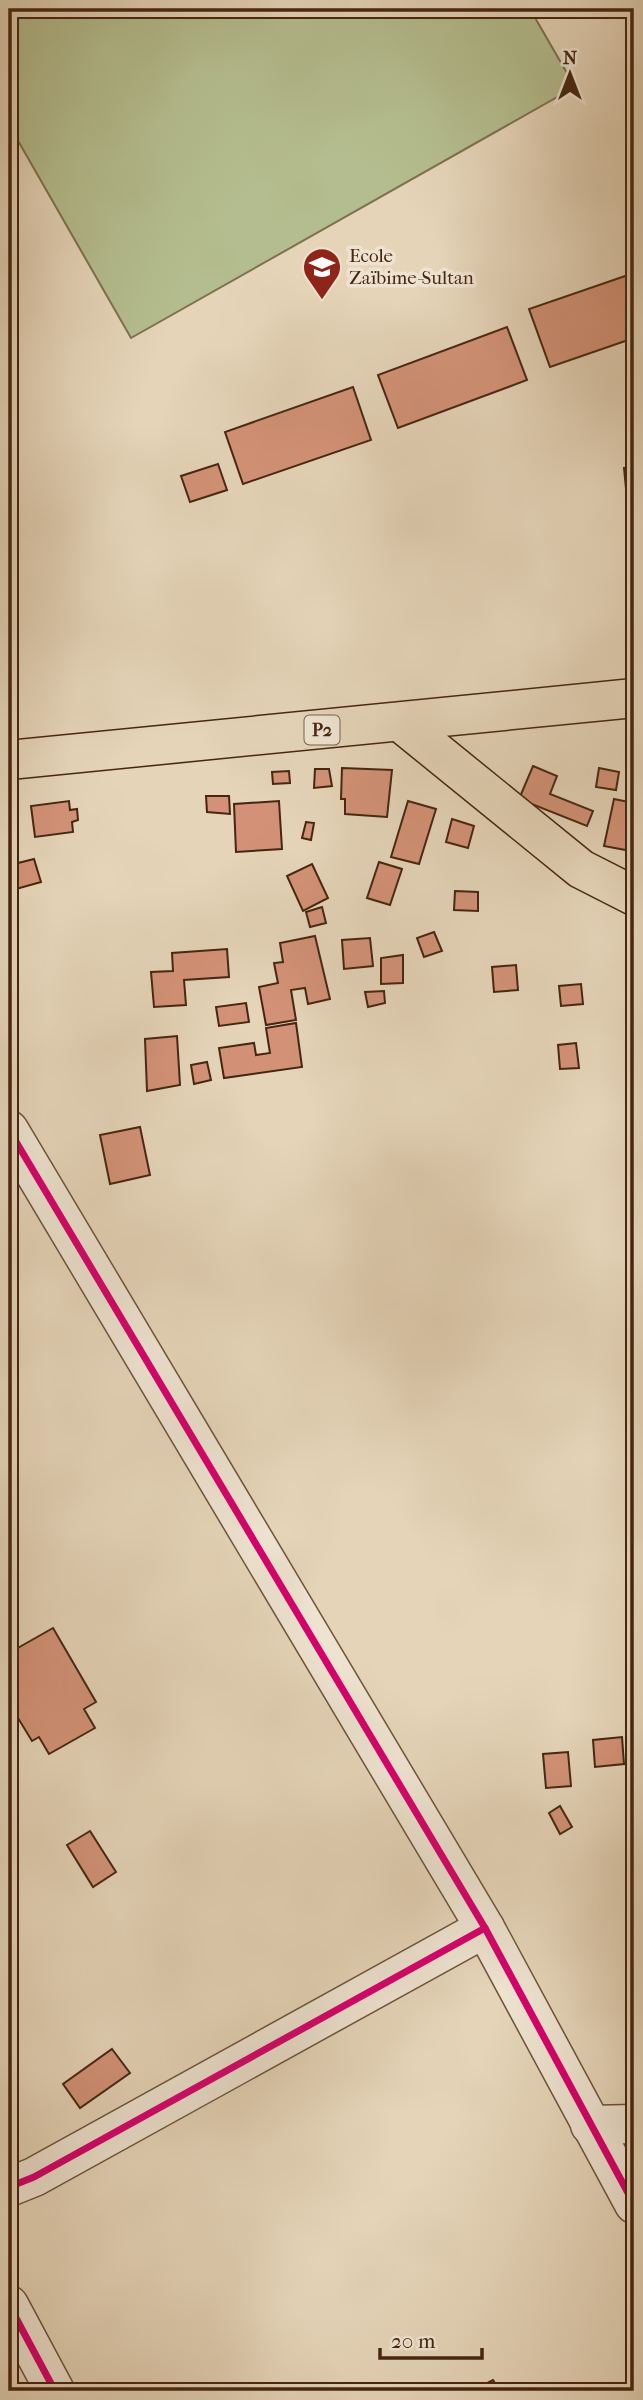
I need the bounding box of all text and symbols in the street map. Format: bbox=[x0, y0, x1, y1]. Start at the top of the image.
north arrow bbox=[534, 38, 604, 108]
text: N bbox=[563, 47, 578, 69]
place label: Ecole Zaïbime-Sultan bbox=[349, 245, 474, 289]
school or university icon: Ecole Zaïbime-Sultan bbox=[301, 246, 343, 301]
road number: P2 bbox=[304, 716, 340, 744]
scale bar bbox=[380, 2316, 482, 2360]
text: 20 m bbox=[391, 2329, 436, 2353]

